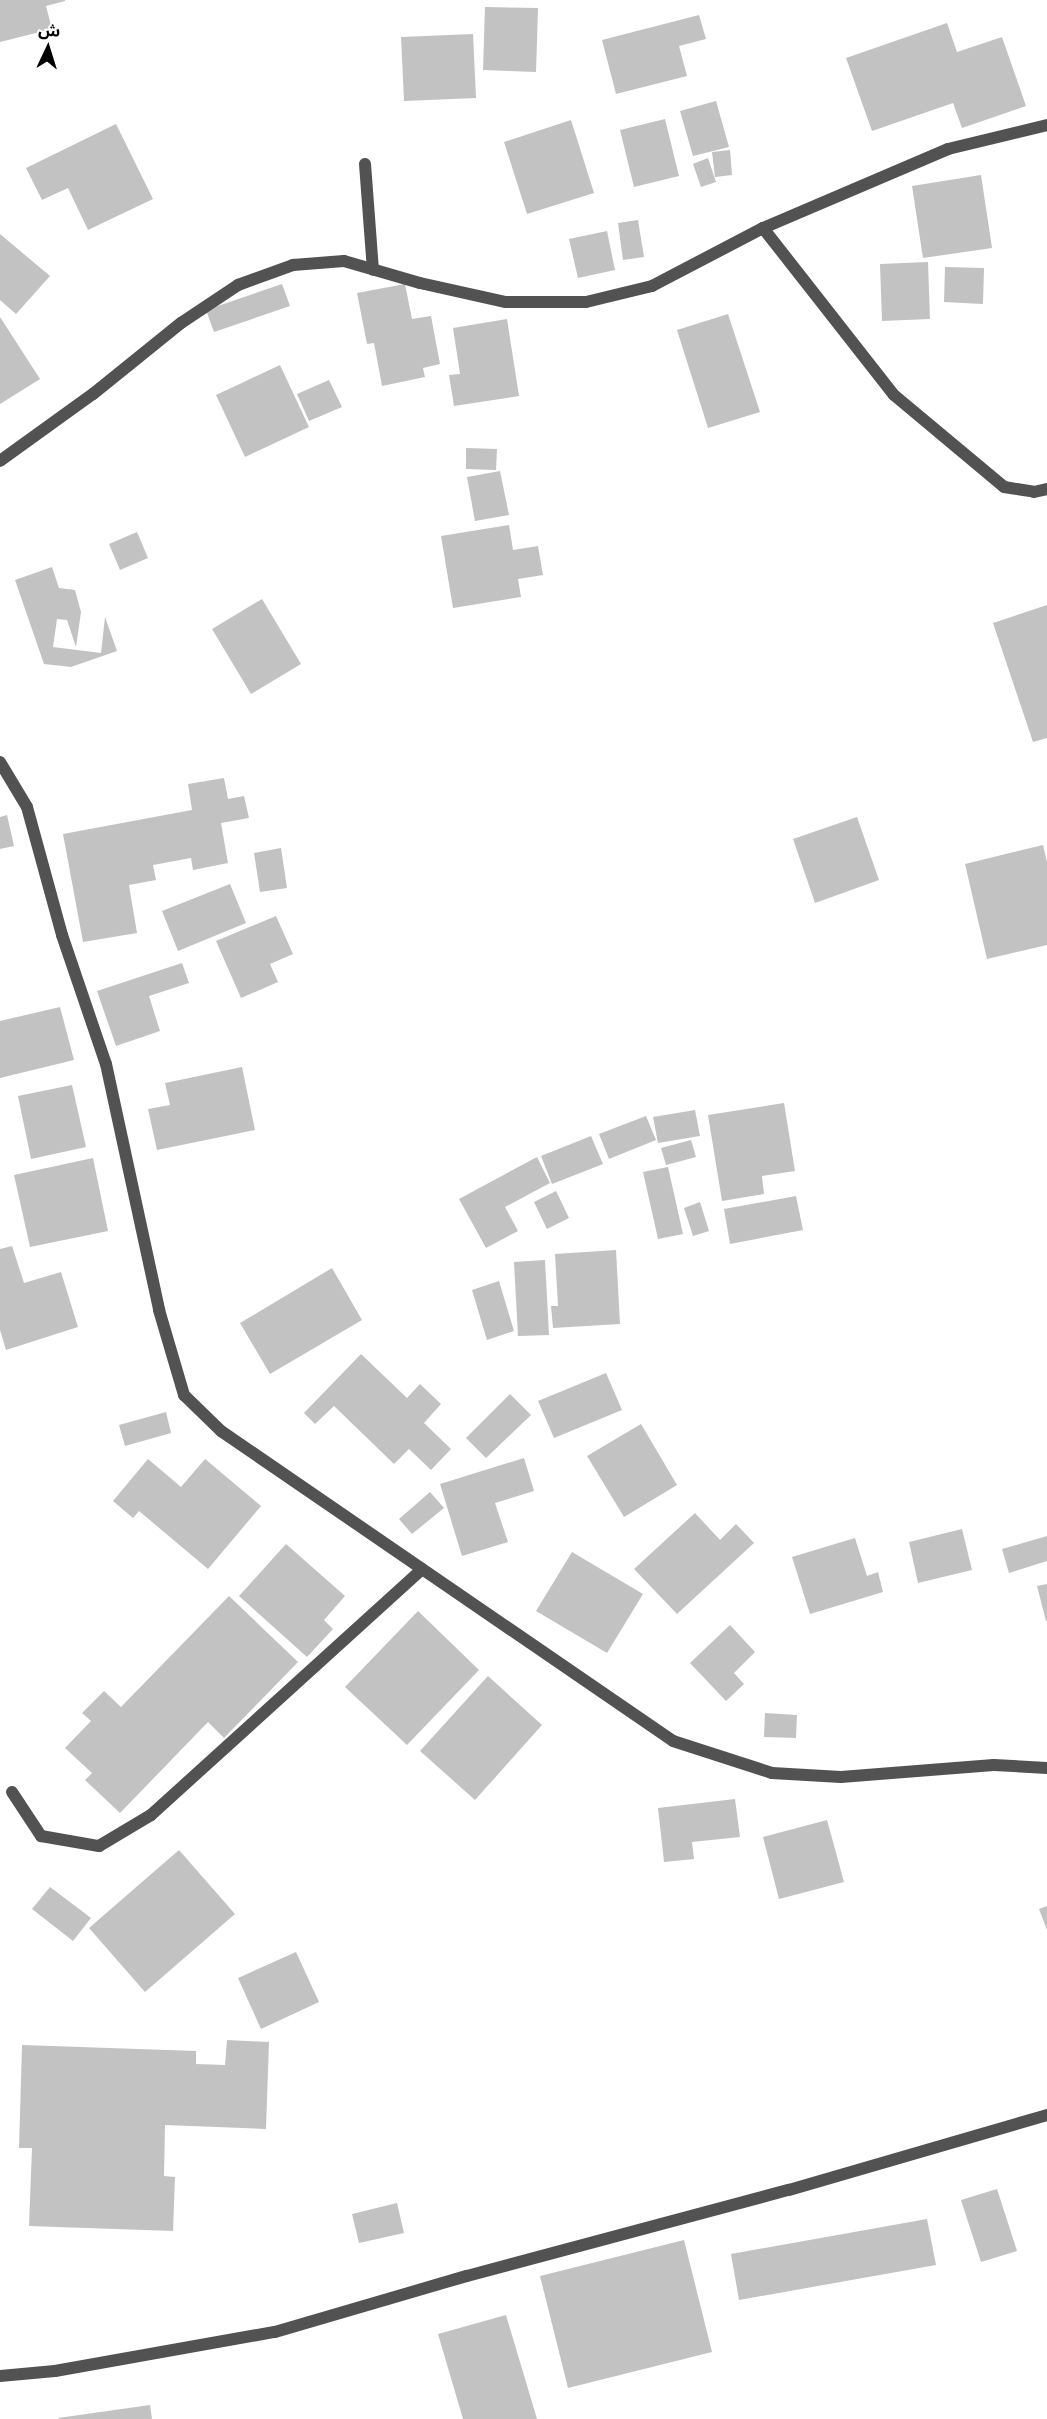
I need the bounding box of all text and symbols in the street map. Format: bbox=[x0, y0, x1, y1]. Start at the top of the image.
north arrow bbox=[18, 18, 78, 78]
text: ش bbox=[38, 19, 61, 40]

